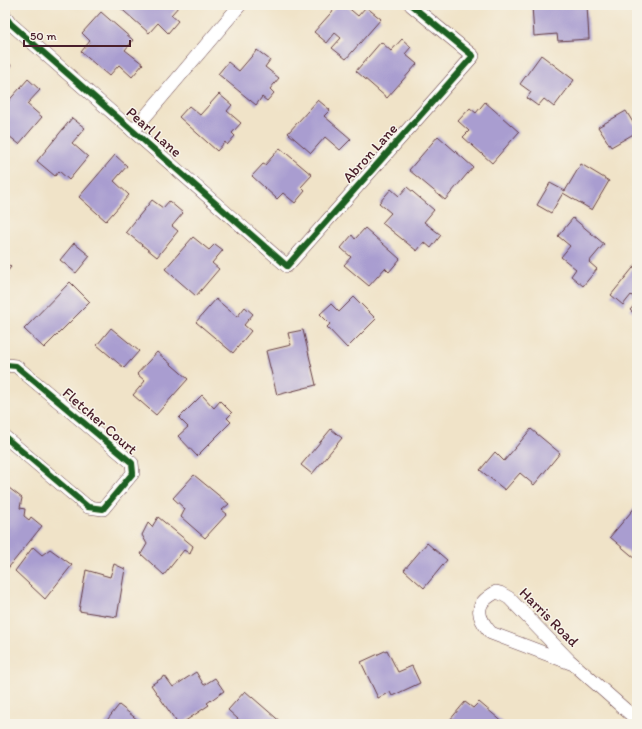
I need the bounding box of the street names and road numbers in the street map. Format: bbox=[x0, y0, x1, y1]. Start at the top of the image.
street label: Pearl Lane bbox=[123, 103, 185, 161]
street label: Abron Lane bbox=[339, 120, 401, 186]
street label: Fletcher Court bbox=[59, 384, 141, 459]
street label: Harris Road bbox=[516, 584, 583, 651]

